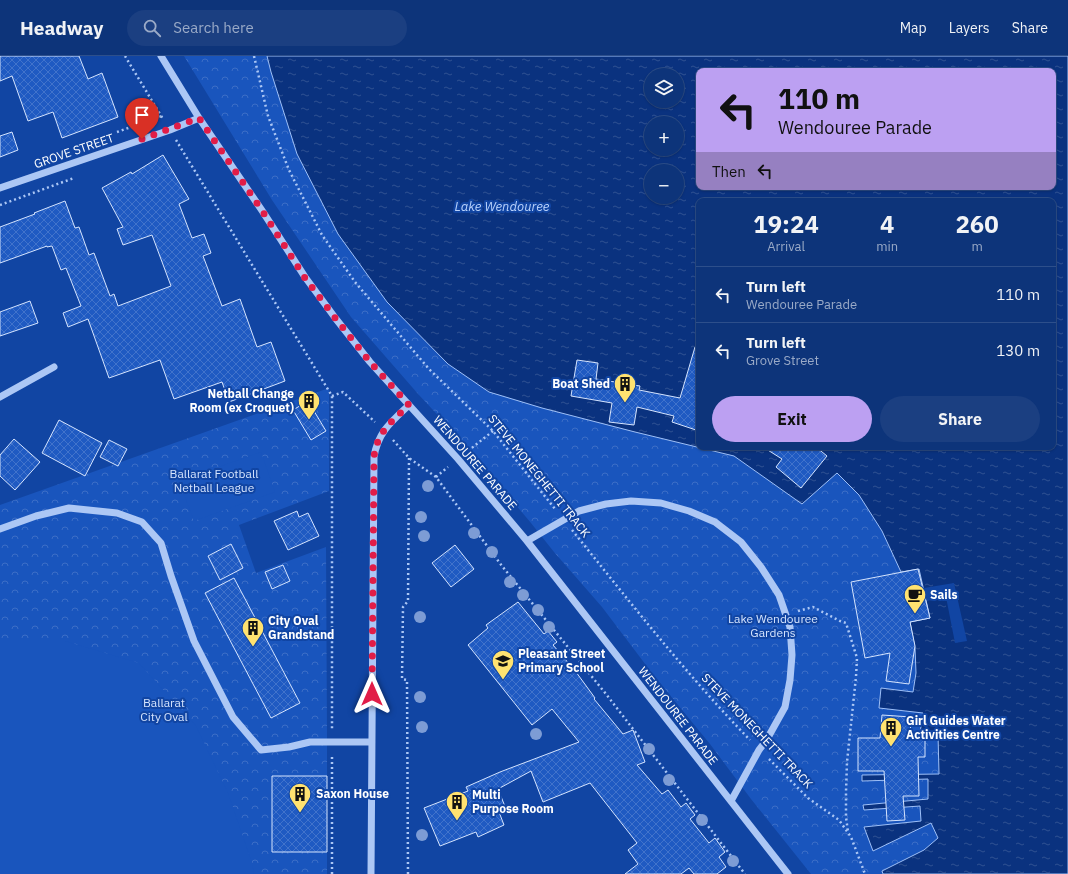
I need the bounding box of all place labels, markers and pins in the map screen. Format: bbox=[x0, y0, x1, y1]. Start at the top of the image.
pin bbox=[125, 98, 159, 139]
building icon: Boat Shed bbox=[612, 371, 638, 404]
place label: Boat Shed bbox=[552, 376, 610, 391]
place label: Netball Change Room (ex Croquet) bbox=[190, 386, 294, 415]
building icon: Netball Change Room (ex Croquet) bbox=[296, 388, 322, 421]
cafe icon: Sails bbox=[902, 582, 928, 615]
place label: Sails bbox=[930, 587, 957, 602]
place label: City Oval Grandstand bbox=[268, 613, 334, 642]
building icon: City Oval Grandstand bbox=[240, 615, 266, 648]
place label: Pleasant Street Primary School bbox=[518, 646, 606, 675]
school or university icon: Pleasant Street Primary School bbox=[490, 648, 516, 681]
place label: Girl Guides Water Activities Centre bbox=[906, 713, 1006, 742]
building icon: Girl Guides Water Activities Centre bbox=[878, 715, 904, 748]
building icon: Saxon House bbox=[287, 781, 313, 814]
place label: Saxon House bbox=[316, 786, 389, 801]
place label: Multi Purpose Room bbox=[472, 787, 554, 816]
building icon: Multi Purpose Room bbox=[444, 789, 470, 822]

